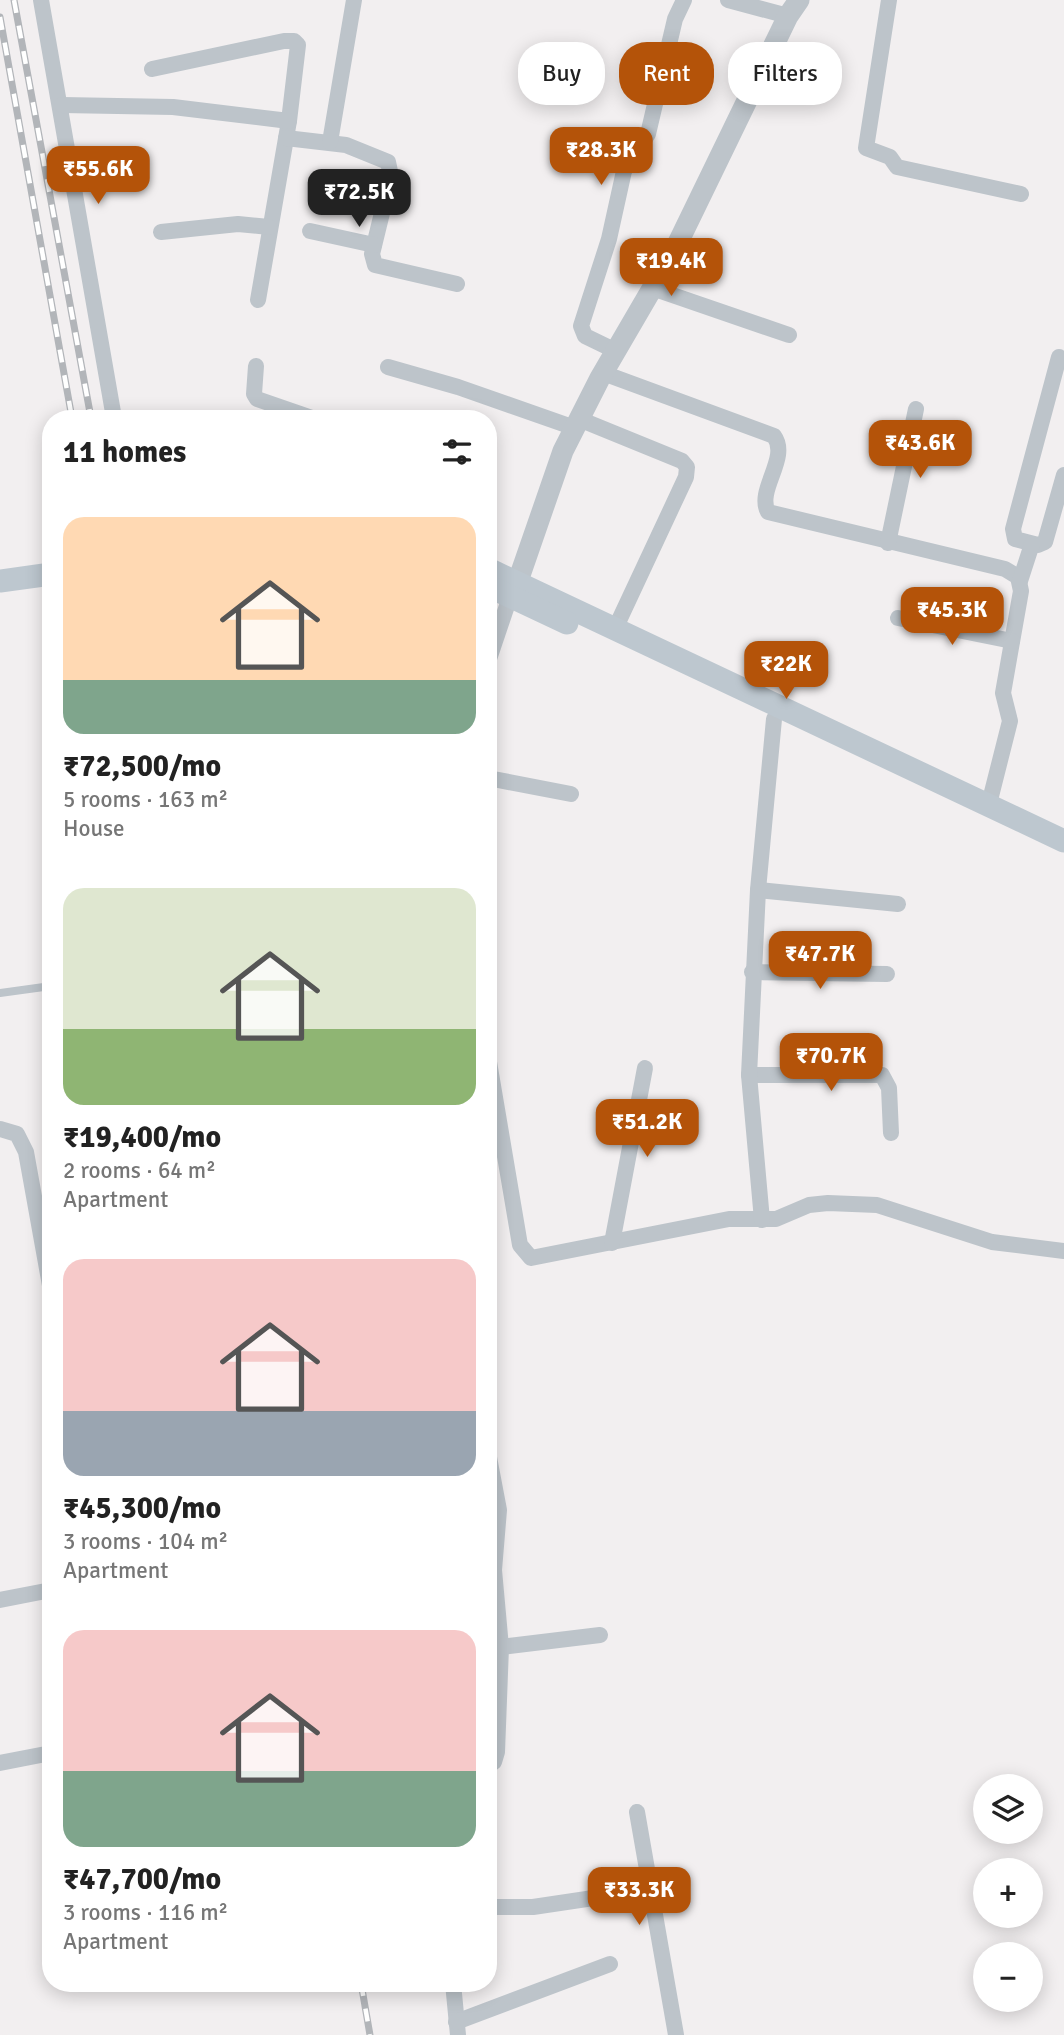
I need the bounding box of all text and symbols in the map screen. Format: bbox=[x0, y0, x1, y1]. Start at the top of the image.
chip: Buy bbox=[518, 42, 605, 105]
chip: Rent bbox=[619, 42, 714, 105]
chip: Filters bbox=[728, 42, 842, 105]
pin: ₹28.3K bbox=[544, 128, 658, 187]
text: ₹28.3K bbox=[566, 135, 636, 164]
pin: ₹55.6K bbox=[41, 146, 155, 206]
text: ₹55.6K bbox=[63, 154, 133, 183]
pin: ₹72.5K bbox=[302, 170, 416, 229]
text: ₹72.5K bbox=[324, 177, 394, 206]
pin: ₹19.4K bbox=[614, 238, 728, 298]
text: ₹19.4K bbox=[636, 246, 706, 275]
pin: ₹43.6K bbox=[863, 420, 977, 480]
text: ₹43.6K bbox=[885, 428, 955, 457]
icon: filters bbox=[438, 433, 476, 471]
text: 11 homes bbox=[63, 434, 186, 471]
icon: home bbox=[207, 562, 333, 688]
pin: ₹45.3K bbox=[895, 588, 1009, 647]
text: ₹45.3K bbox=[917, 595, 987, 624]
pin: ₹22K bbox=[745, 642, 827, 701]
text: ₹22K bbox=[760, 649, 812, 678]
text: ₹72,500/mo bbox=[63, 748, 221, 785]
text: 5 rooms · 163 m² bbox=[63, 785, 228, 814]
text: House bbox=[63, 814, 125, 843]
pin: ₹47.7K bbox=[763, 932, 877, 991]
icon: home bbox=[207, 933, 333, 1059]
text: ₹47.7K bbox=[785, 939, 855, 968]
pin: ₹70.7K bbox=[774, 1034, 888, 1093]
text: ₹70.7K bbox=[796, 1041, 866, 1070]
pin: ₹51.2K bbox=[590, 1100, 704, 1159]
text: ₹51.2K bbox=[612, 1107, 682, 1136]
text: ₹19,400/mo bbox=[63, 1119, 221, 1156]
text: 2 rooms · 64 m² bbox=[63, 1156, 216, 1185]
text: Apartment bbox=[63, 1185, 168, 1214]
icon: home bbox=[207, 1304, 333, 1430]
text: ₹45,300/mo bbox=[63, 1490, 221, 1527]
text: 3 rooms · 104 m² bbox=[63, 1527, 228, 1556]
text: Apartment bbox=[63, 1556, 168, 1585]
icon: home bbox=[207, 1675, 333, 1801]
map controls bbox=[973, 1774, 1043, 2012]
button: layers bbox=[973, 1774, 1043, 1844]
button: + bbox=[973, 1858, 1043, 1928]
text: ₹47,700/mo bbox=[63, 1861, 221, 1898]
pin: ₹33.3K bbox=[582, 1868, 696, 1927]
text: ₹33.3K bbox=[604, 1875, 674, 1904]
text: 3 rooms · 116 m² bbox=[63, 1898, 228, 1927]
text: Apartment bbox=[63, 1927, 168, 1956]
button: − bbox=[973, 1942, 1043, 2012]

